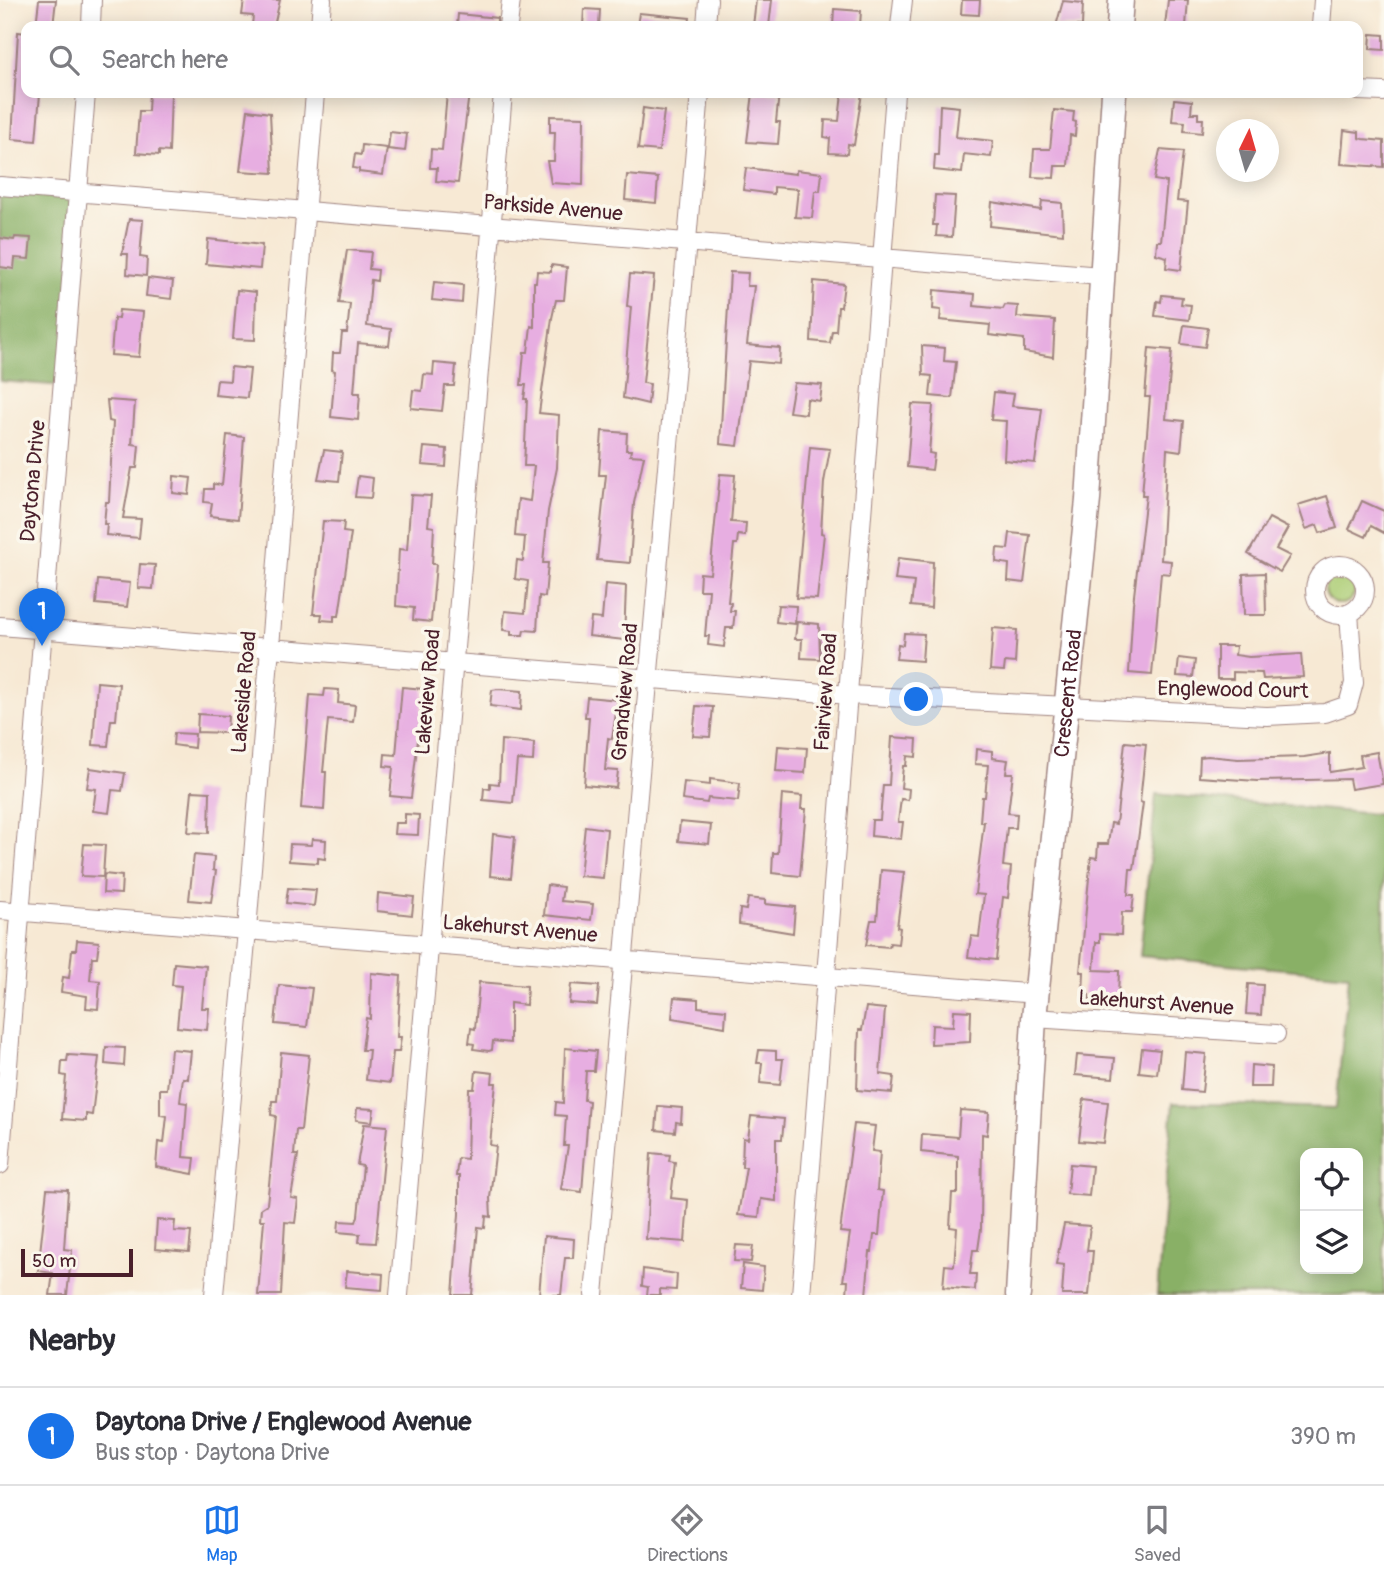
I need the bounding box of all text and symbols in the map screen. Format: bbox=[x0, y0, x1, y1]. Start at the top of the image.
search box bbox=[21, 21, 1363, 98]
icon: search bbox=[45, 41, 83, 79]
text: Search here bbox=[101, 44, 228, 76]
north arrow bbox=[1216, 119, 1279, 182]
street label: Parkside Avenue bbox=[482, 188, 624, 228]
street label: Daytona Drive bbox=[14, 418, 52, 543]
pin: 1 bbox=[19, 588, 65, 646]
street label: Grandview Road bbox=[606, 622, 644, 762]
street label: Lakeview Road bbox=[409, 628, 447, 756]
street label: Crescent Road bbox=[1048, 628, 1088, 759]
street label: Lakeside Road bbox=[225, 630, 263, 754]
street label: Fairview Road bbox=[808, 632, 844, 752]
street label: Englewood Court bbox=[1157, 675, 1309, 705]
your location bbox=[899, 682, 933, 716]
street label: Lakehurst Avenue bbox=[441, 909, 599, 949]
street label: Lakehurst Avenue bbox=[1077, 984, 1235, 1022]
map controls bbox=[1300, 1148, 1363, 1274]
button: locate bbox=[1300, 1148, 1363, 1211]
button: layers bbox=[1300, 1211, 1363, 1274]
scale bar bbox=[21, 1246, 133, 1278]
text: 50 m bbox=[32, 1249, 76, 1273]
text: Nearby bbox=[28, 1322, 115, 1359]
text: Daytona Drive / Englewood Avenue bbox=[95, 1406, 471, 1438]
text: 1 bbox=[47, 1422, 56, 1451]
text: 390 m bbox=[1290, 1422, 1356, 1451]
text: Bus stop · Daytona Drive bbox=[95, 1438, 329, 1467]
tab: Map bbox=[203, 1501, 241, 1567]
tab: Directions bbox=[647, 1501, 728, 1567]
tab: Saved bbox=[1134, 1501, 1181, 1567]

